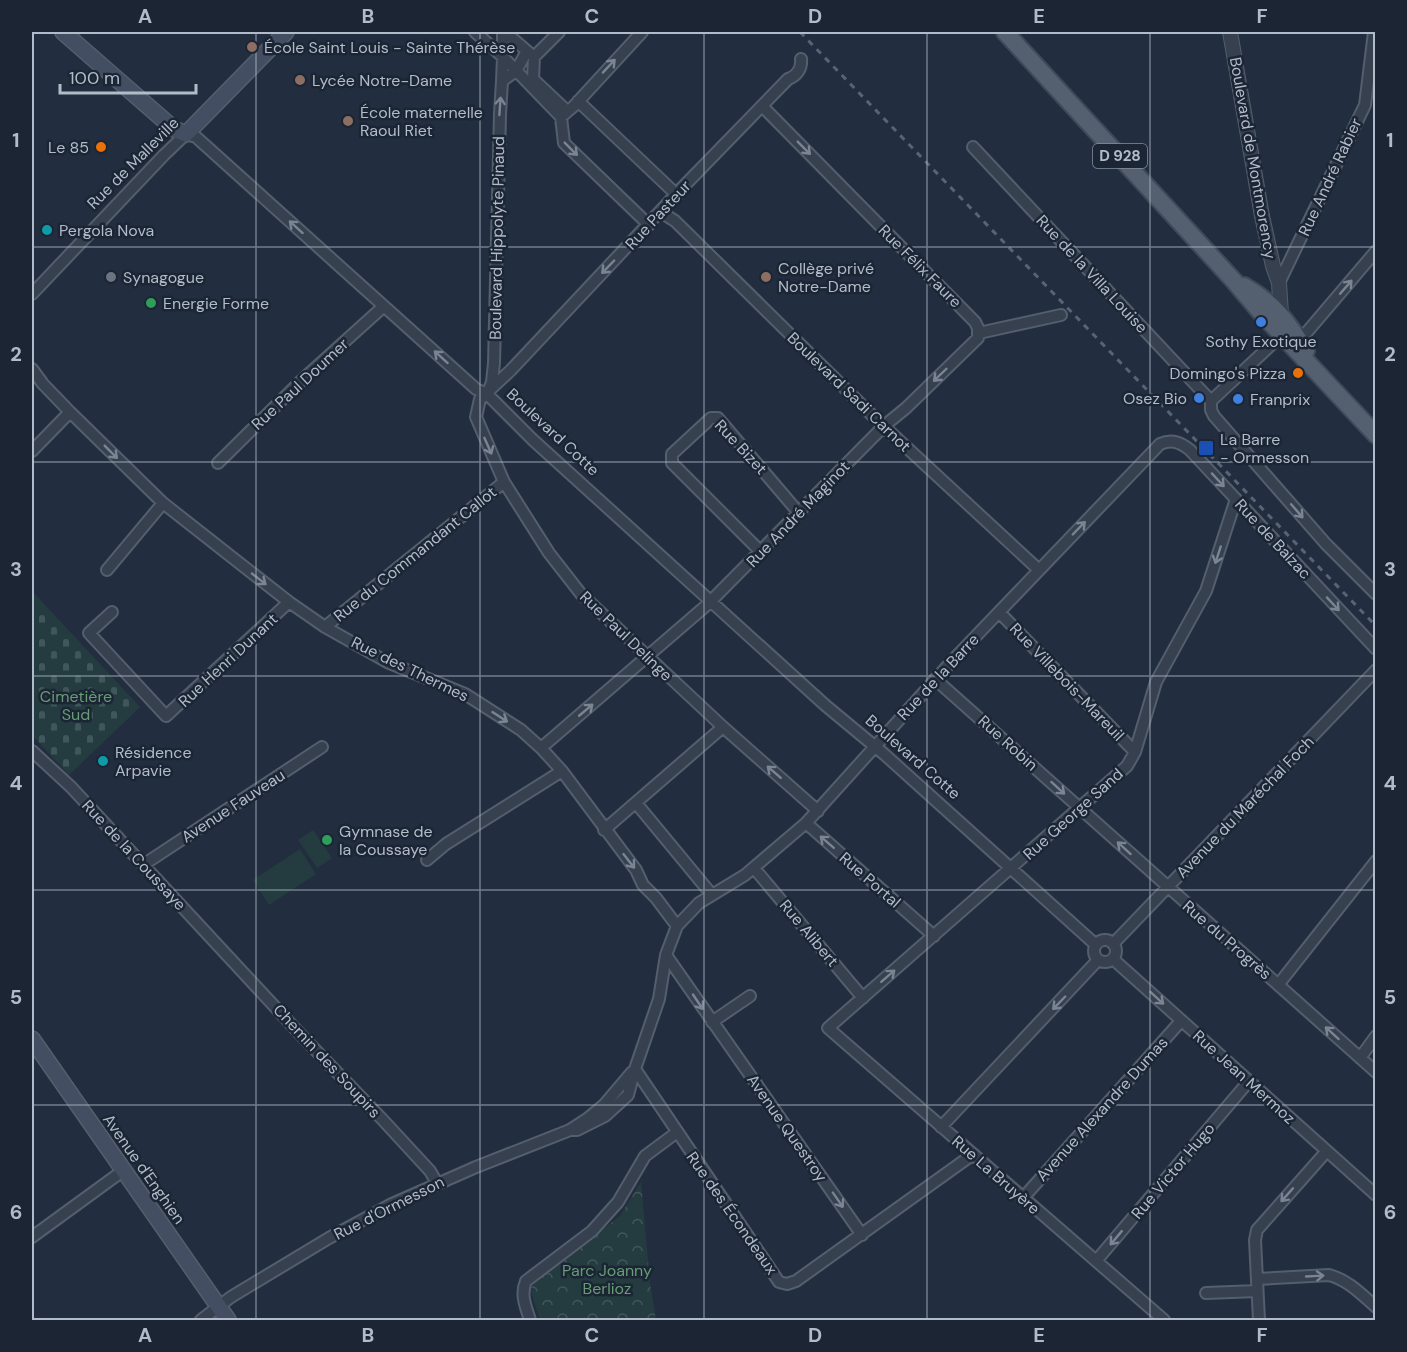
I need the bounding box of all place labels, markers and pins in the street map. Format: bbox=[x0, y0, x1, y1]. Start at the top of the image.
place label: École Saint Louis - Sainte Thérèse bbox=[264, 37, 515, 58]
marker: École Saint Louis - Sainte Thérèse bbox=[245, 40, 259, 54]
place label: Lycée Notre-Dame bbox=[312, 70, 452, 91]
marker: Lycée Notre-Dame bbox=[293, 73, 307, 87]
place label: École maternelle Raoul Riet bbox=[360, 102, 483, 141]
marker: École maternelle Raoul Riet bbox=[341, 114, 355, 128]
place label: Le 85 bbox=[48, 137, 89, 158]
marker: Le 85 bbox=[94, 140, 108, 154]
place label: Pergola Nova bbox=[59, 220, 154, 241]
marker: Pergola Nova bbox=[40, 223, 54, 237]
place label: Collège privé Notre-Dame bbox=[778, 258, 874, 297]
place label: Synagogue bbox=[123, 267, 204, 288]
marker: Synagogue bbox=[104, 270, 118, 284]
marker: Collège privé Notre-Dame bbox=[759, 270, 773, 284]
place label: Energie Forme bbox=[163, 293, 269, 314]
marker: Energie Forme bbox=[144, 296, 158, 310]
marker: Sothy Exotique bbox=[1254, 315, 1268, 329]
place label: Sothy Exotique bbox=[1205, 331, 1317, 352]
place label: Domingo's Pizza bbox=[1170, 363, 1286, 384]
marker: Domingo's Pizza bbox=[1291, 366, 1305, 380]
place label: Osez Bio bbox=[1123, 388, 1187, 409]
place label: Franprix bbox=[1250, 389, 1310, 410]
marker: Osez Bio bbox=[1192, 391, 1206, 405]
marker: Franprix bbox=[1231, 392, 1245, 406]
place label: La Barre - Ormesson bbox=[1220, 429, 1309, 468]
marker: La Barre - Ormesson bbox=[1197, 439, 1215, 457]
place label: Résidence Arpavie bbox=[115, 742, 192, 781]
marker: Résidence Arpavie bbox=[96, 754, 110, 768]
place label: Gymnase de la Coussaye bbox=[339, 821, 433, 860]
marker: Gymnase de la Coussaye bbox=[320, 833, 334, 847]

